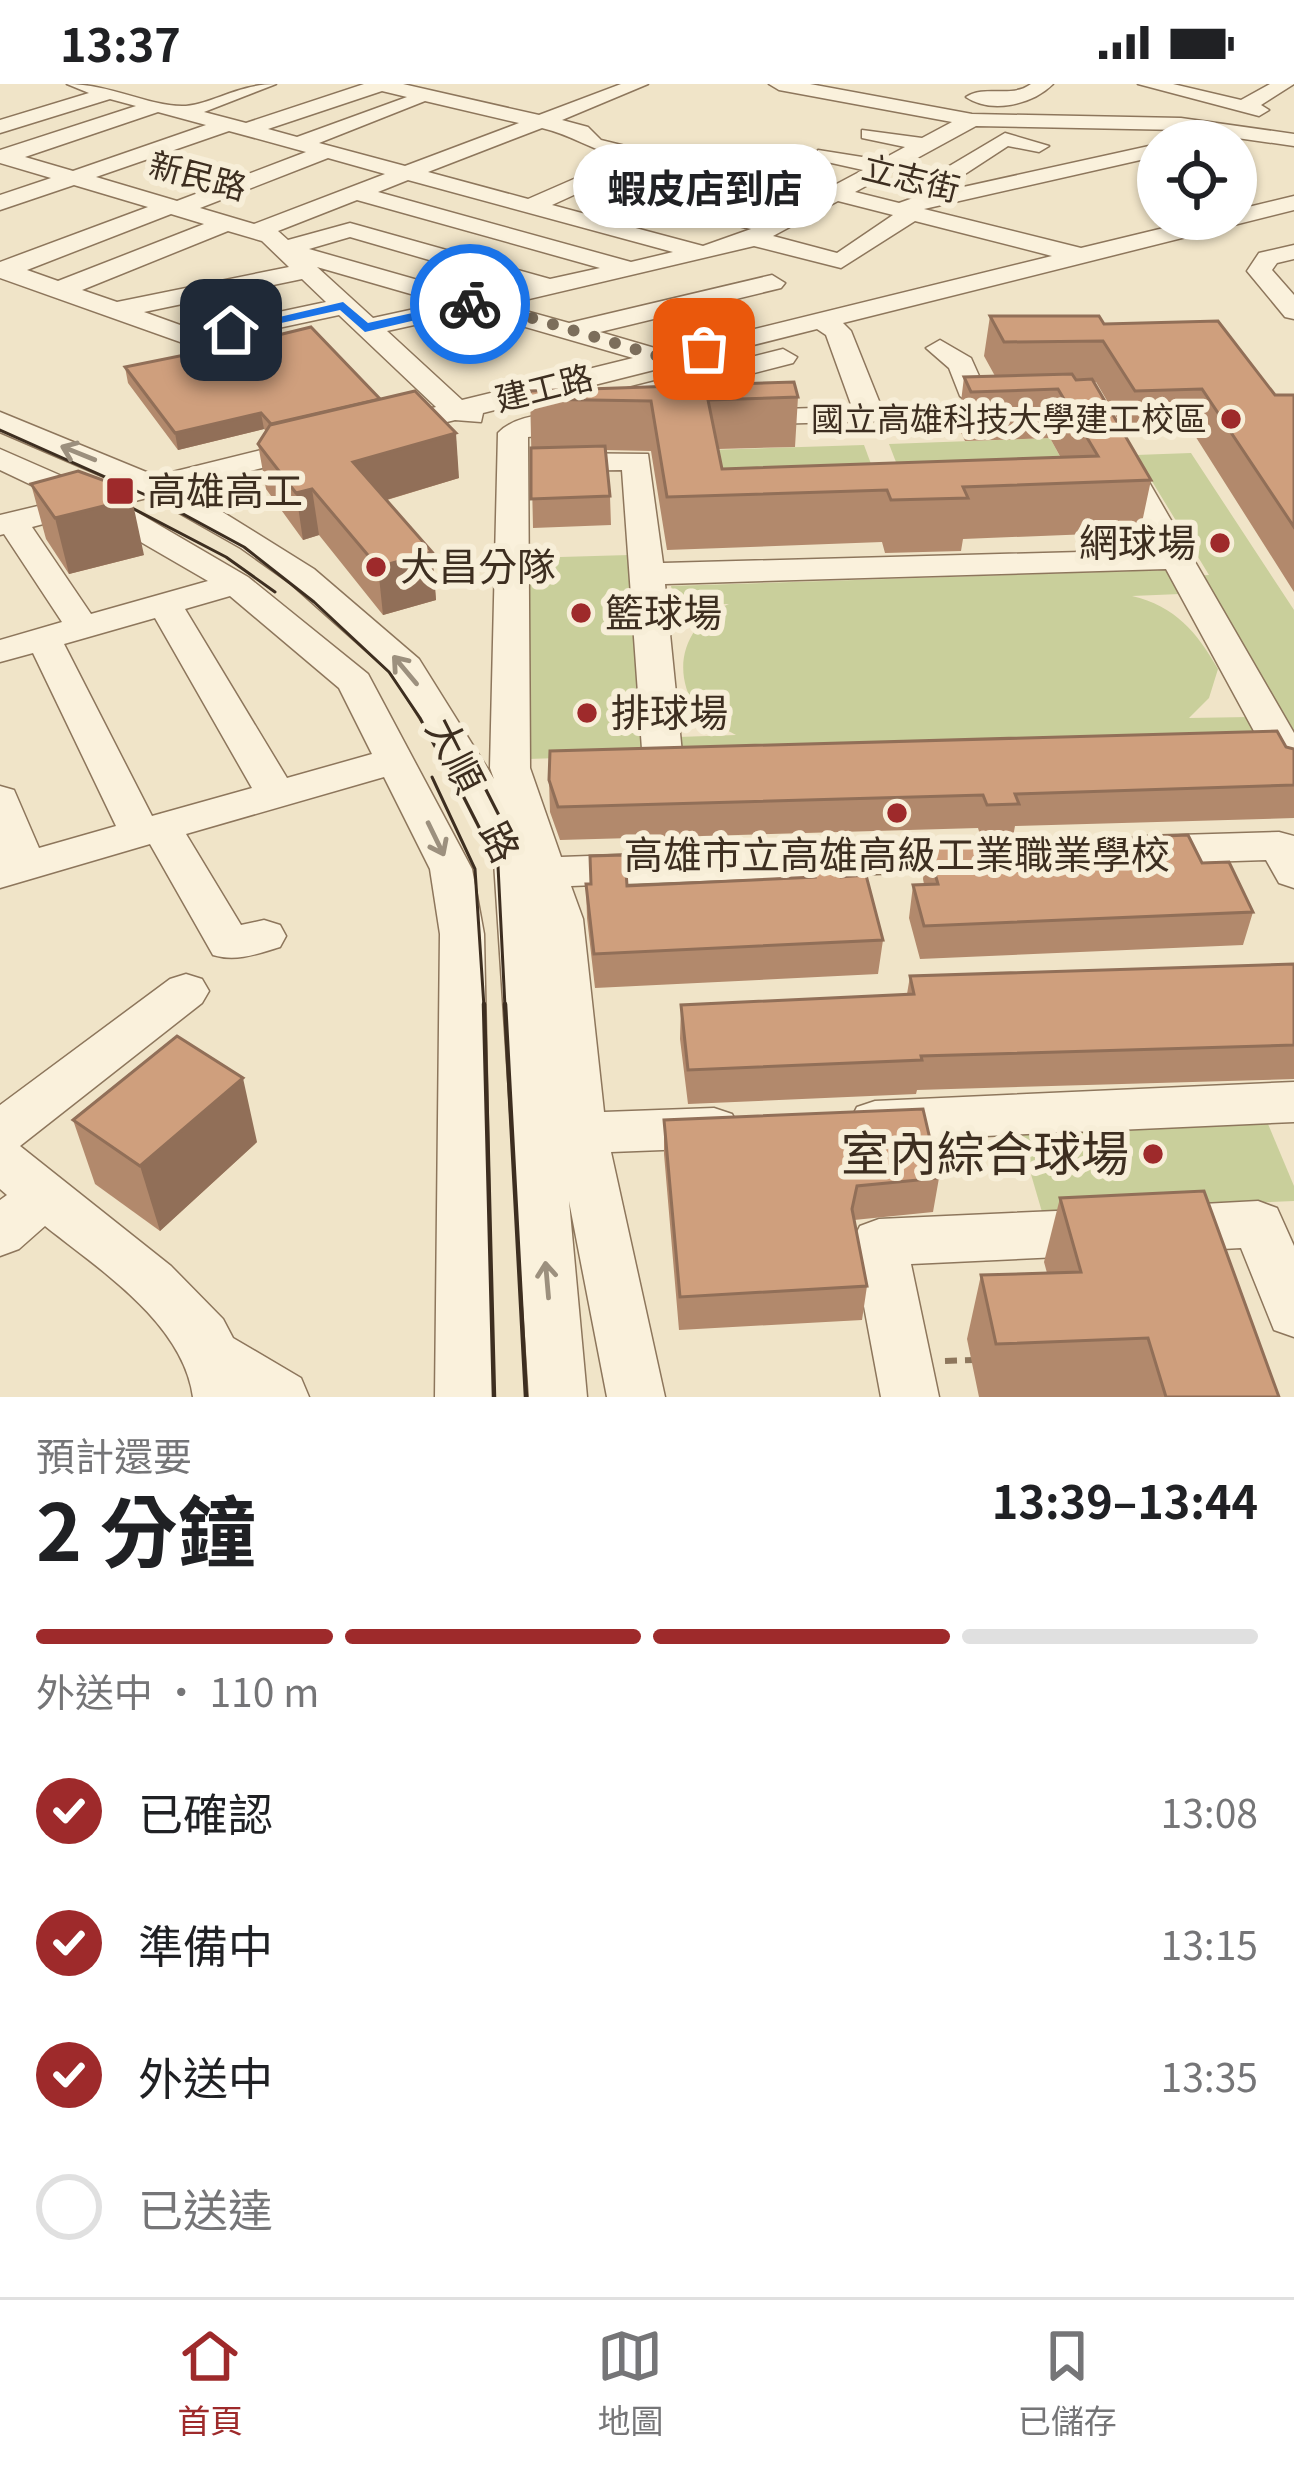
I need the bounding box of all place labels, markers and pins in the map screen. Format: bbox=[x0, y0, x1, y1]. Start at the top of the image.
callout: 蝦皮店到店 bbox=[572, 145, 836, 229]
pin bbox=[180, 279, 282, 381]
pin bbox=[653, 298, 755, 400]
place label: 國立高雄科技大學建工校區 bbox=[811, 393, 1207, 441]
marker: 國立高雄科技大學建工校區 bbox=[1218, 406, 1244, 432]
place label: 高雄高工 bbox=[147, 460, 303, 516]
marker: 高雄高工 bbox=[104, 475, 136, 507]
place label: 網球場 bbox=[1079, 512, 1196, 568]
marker: 網球場 bbox=[1207, 530, 1233, 556]
place label: 大昌分隊 bbox=[400, 536, 556, 592]
marker: 大昌分隊 bbox=[363, 554, 389, 580]
place label: 籃球場 bbox=[605, 582, 722, 638]
marker: 籃球場 bbox=[568, 600, 594, 626]
place label: 排球場 bbox=[611, 682, 728, 738]
marker: 排球場 bbox=[574, 700, 600, 726]
marker: 高雄市立高雄高級工業職業學校 bbox=[884, 800, 910, 826]
place label: 高雄市立高雄高級工業職業學校 bbox=[624, 824, 1170, 880]
place label: 室內綜合球場 bbox=[841, 1115, 1129, 1185]
marker: 室內綜合球場 bbox=[1140, 1141, 1166, 1167]

